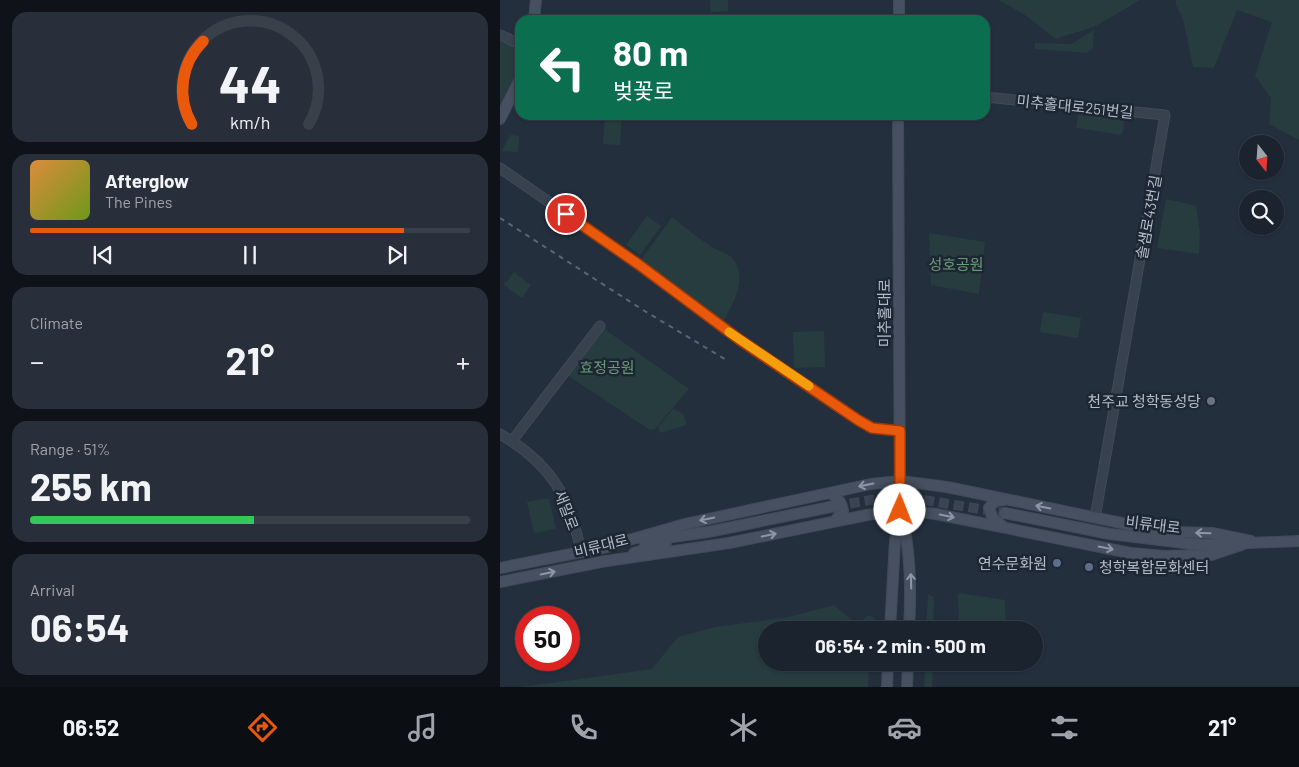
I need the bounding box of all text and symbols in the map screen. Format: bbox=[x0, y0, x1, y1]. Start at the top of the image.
text: 80 m bbox=[613, 31, 688, 73]
icon: left bbox=[530, 35, 595, 100]
text: 44 bbox=[219, 51, 281, 113]
text: 벚꽃로 bbox=[613, 77, 674, 103]
street label: 미추홀대로251번길 bbox=[1016, 91, 1134, 121]
text: km/h bbox=[230, 111, 270, 133]
north arrow bbox=[1239, 135, 1284, 180]
map controls bbox=[1239, 135, 1284, 235]
text: Afterglow bbox=[105, 169, 189, 192]
street label: 솔샘로43번길 bbox=[1132, 174, 1164, 260]
button: search bbox=[1239, 190, 1284, 235]
text: The Pines bbox=[105, 192, 173, 211]
pin bbox=[545, 193, 587, 235]
icon: arrive bbox=[552, 200, 580, 228]
icon: previous bbox=[89, 241, 117, 269]
icon: pause bbox=[236, 241, 264, 269]
icon: next bbox=[383, 241, 411, 269]
park label: 성호공원 bbox=[928, 255, 984, 273]
street label: 미추홀대로 bbox=[875, 278, 893, 348]
text: Climate bbox=[30, 313, 83, 332]
text: 21° bbox=[226, 337, 274, 383]
text: − bbox=[30, 344, 44, 378]
text: + bbox=[456, 344, 470, 378]
park label: 효정공원 bbox=[579, 358, 635, 376]
place label: 천주교 청학동성당 bbox=[1088, 392, 1201, 410]
marker: 천주교 청학동성당 bbox=[1205, 395, 1217, 407]
text: Range · 51% bbox=[30, 439, 110, 458]
text: 255 km bbox=[30, 463, 152, 509]
one-way arrow bbox=[858, 481, 874, 491]
position arrow bbox=[873, 483, 925, 535]
street label: 새말로 bbox=[551, 487, 583, 533]
one-way arrow bbox=[1035, 502, 1051, 512]
one-way arrow bbox=[938, 512, 954, 521]
street label: 비류대로 bbox=[1125, 512, 1181, 536]
one-way arrow bbox=[699, 515, 715, 524]
one-way arrow bbox=[1195, 528, 1212, 538]
street label: 비류대로 bbox=[572, 530, 630, 560]
one-way arrow bbox=[761, 530, 777, 539]
one-way arrow bbox=[1097, 544, 1113, 553]
place label: 연수문화원 bbox=[978, 554, 1047, 572]
marker: 연수문화원 bbox=[1051, 557, 1063, 569]
place label: 청학복합문화센터 bbox=[1099, 558, 1209, 576]
marker: 청학복합문화센터 bbox=[1083, 561, 1095, 573]
one-way arrow bbox=[540, 567, 556, 577]
one-way arrow bbox=[906, 574, 915, 590]
text: Arrival bbox=[30, 580, 75, 599]
text: 06:54 bbox=[30, 604, 129, 650]
speed limit sign: 50 bbox=[515, 606, 580, 671]
text: 06:54 · 2 min · 500 m bbox=[815, 634, 986, 657]
icon: directions bbox=[245, 710, 280, 745]
icon: music bbox=[405, 710, 440, 745]
icon: phone bbox=[566, 710, 601, 745]
icon: climate bbox=[726, 710, 761, 745]
icon: car bbox=[887, 710, 922, 745]
icon: filters bbox=[1047, 710, 1082, 745]
text: 06:52 bbox=[63, 714, 119, 740]
text: 21° bbox=[1208, 714, 1236, 740]

